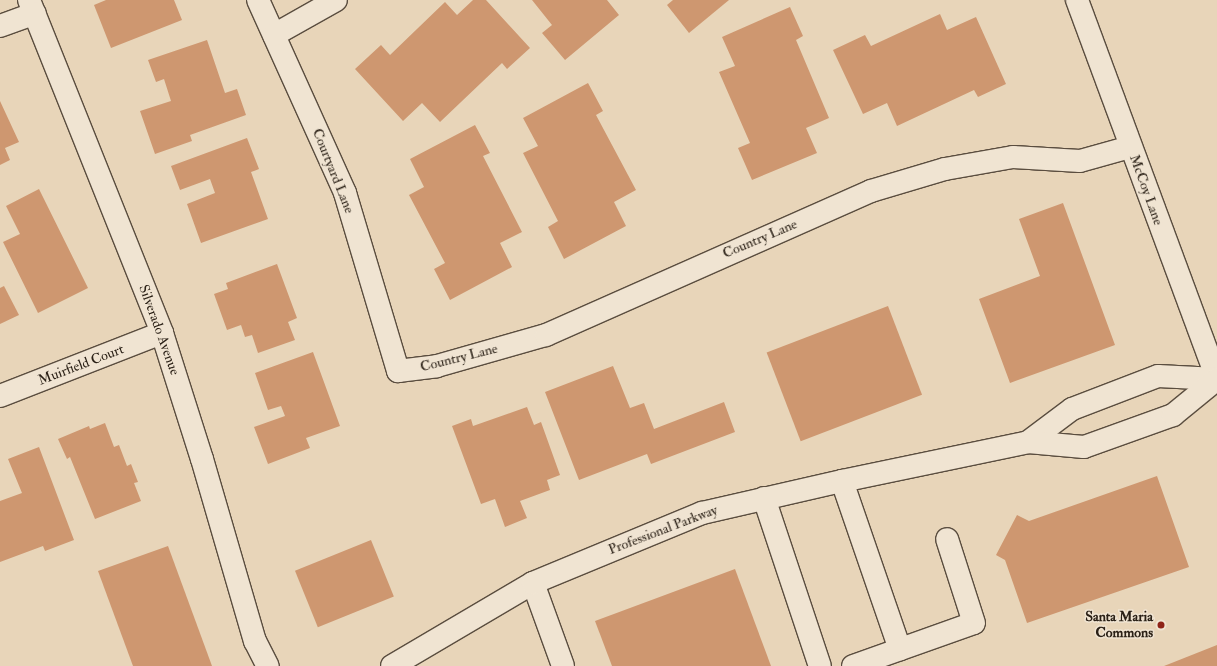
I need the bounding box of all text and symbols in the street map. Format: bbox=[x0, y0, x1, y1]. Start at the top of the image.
street label: Courtyard Lane bbox=[308, 126, 358, 216]
street label: McCoy Lane bbox=[1125, 152, 1167, 228]
street label: Country Lane bbox=[720, 216, 800, 262]
street label: Silverado Avenue bbox=[135, 283, 183, 377]
street label: Country Lane bbox=[419, 340, 499, 376]
street label: Muirfield Court bbox=[36, 341, 126, 389]
street label: Professional Parkway bbox=[606, 501, 720, 559]
place label: Santa Maria Commons bbox=[1085, 609, 1153, 642]
marker: Santa Maria Commons bbox=[1156, 620, 1166, 630]

